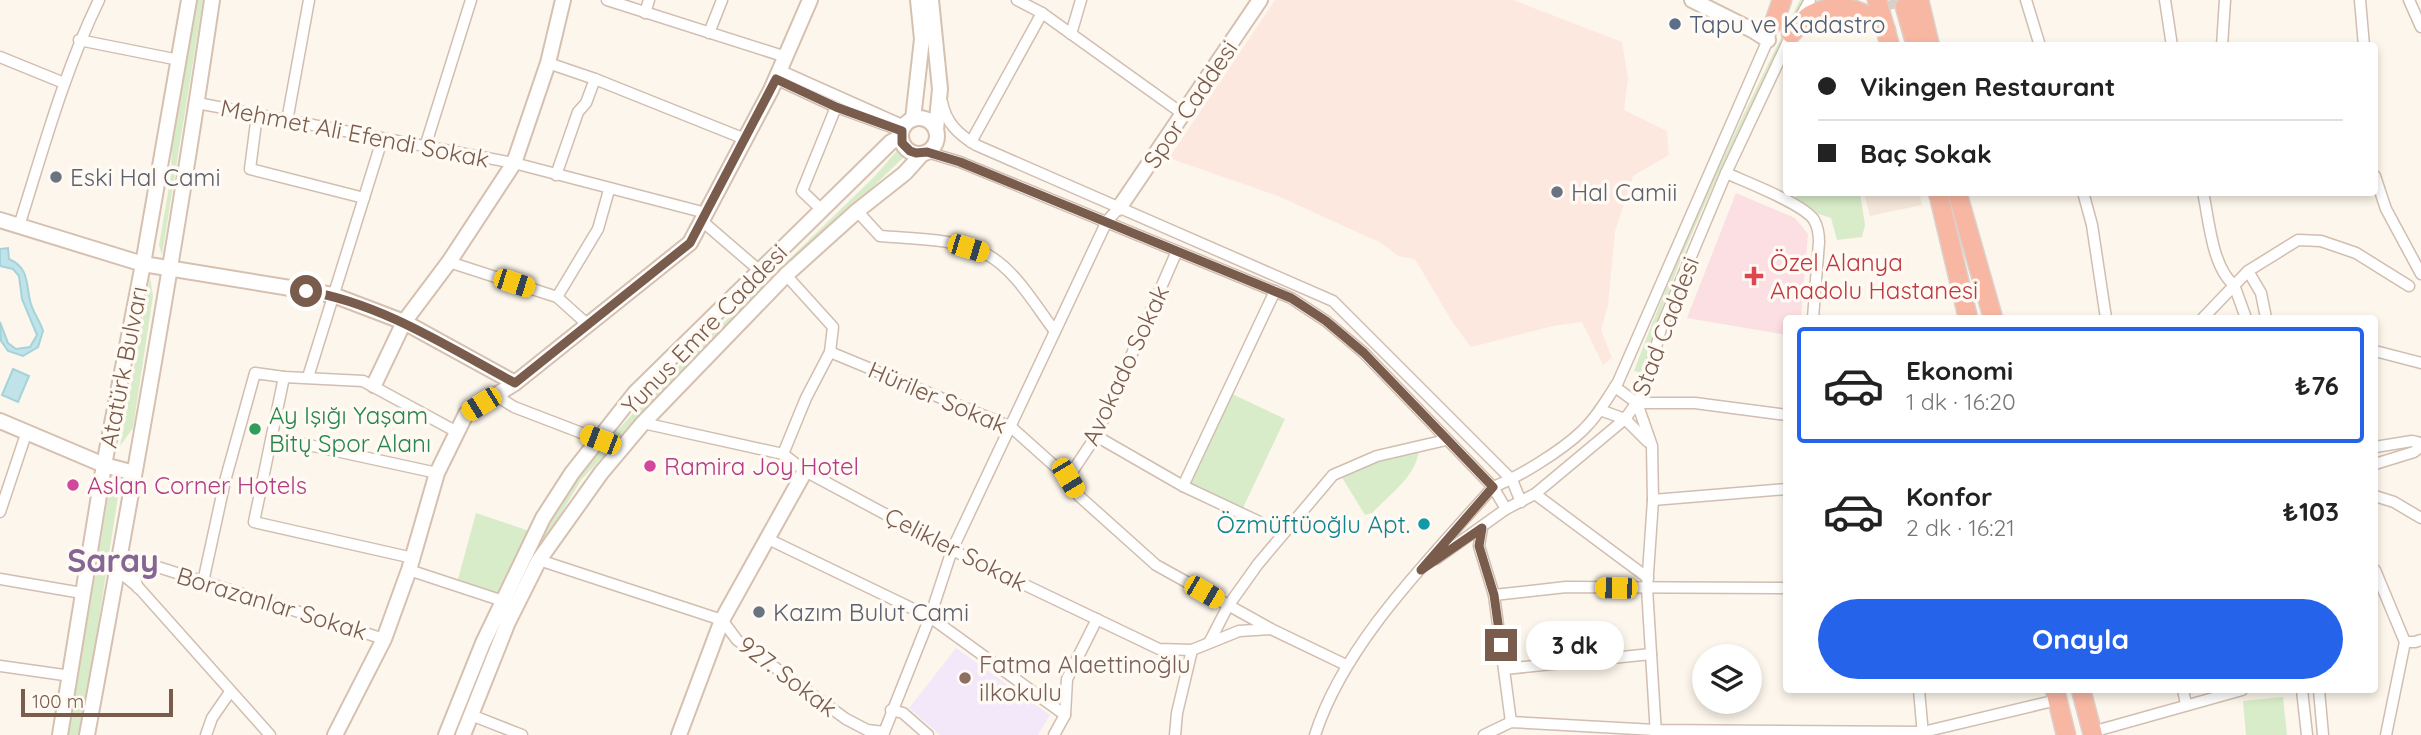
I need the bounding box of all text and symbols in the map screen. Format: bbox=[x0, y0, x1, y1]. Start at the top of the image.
place label: Tapu ve Kadastro bbox=[1689, 9, 1886, 39]
marker: Tapu ve Kadastro bbox=[1667, 16, 1683, 32]
street label: Spor Caddesi bbox=[1136, 34, 1244, 174]
text: Vikingen Restaurant bbox=[1860, 70, 2115, 103]
street label: Mehmet Ali Efendi Sokak bbox=[218, 92, 492, 174]
text: Baç Sokak bbox=[1860, 137, 1992, 170]
place label: Eski Hal Cami bbox=[70, 162, 221, 192]
marker: Eski Hal Cami bbox=[48, 169, 64, 185]
place label: Hal Camii bbox=[1571, 177, 1677, 207]
marker: Hal Camii bbox=[1549, 184, 1565, 200]
car bbox=[945, 232, 992, 264]
street label: Yunus Emre Caddesi bbox=[615, 237, 793, 421]
place label: Özel Alanya Anadolu Hastanesi bbox=[1770, 247, 1978, 305]
street label: Stad Caddesi bbox=[1625, 252, 1705, 400]
marker: Özel Alanya Anadolu Hastanesi bbox=[1744, 266, 1764, 286]
car bbox=[491, 267, 538, 299]
route start bbox=[290, 275, 322, 307]
street label: Avokado Sokak bbox=[1075, 280, 1175, 450]
street label: Atatürk Bulvarı bbox=[93, 284, 153, 450]
street label: Hüriler Sokak bbox=[864, 354, 1012, 440]
icon: car bbox=[1822, 354, 1885, 417]
text: Ekonomi bbox=[1906, 354, 2013, 387]
text: ₺76 bbox=[2295, 369, 2339, 402]
car bbox=[458, 384, 505, 424]
text: 1 dk · 16:20 bbox=[1906, 387, 2016, 416]
place label: Ay Işığı Yaşam Bitų Spor Alanı bbox=[269, 400, 431, 458]
marker: Ay Işığı Yaşam Bitų Spor Alanı bbox=[247, 421, 263, 437]
car bbox=[577, 423, 624, 457]
place label: Ramira Joy Hotel bbox=[664, 451, 859, 481]
car bbox=[1049, 455, 1088, 501]
marker: Ramira Joy Hotel bbox=[642, 458, 658, 474]
place label: Aslan Corner Hotels bbox=[87, 470, 307, 500]
marker: Aslan Corner Hotels bbox=[65, 477, 81, 493]
icon: car bbox=[1822, 480, 1885, 543]
text: Konfor bbox=[1906, 480, 1992, 513]
text: ₺103 bbox=[2283, 495, 2339, 528]
street label: Çelikler Sokak bbox=[880, 500, 1032, 598]
place label: Özmüftüoğlu Apt. bbox=[1216, 509, 1410, 539]
text: 2 dk · 16:21 bbox=[1906, 513, 2015, 542]
marker: Özmüftüoğlu Apt. bbox=[1416, 516, 1432, 532]
district label: Saray bbox=[67, 540, 159, 580]
street label: Borazanlar Sokak bbox=[173, 560, 371, 646]
car bbox=[1181, 572, 1228, 612]
car bbox=[1595, 577, 1638, 599]
place label: Kazım Bulut Cami bbox=[773, 597, 969, 627]
button: Onayla bbox=[1818, 599, 2343, 679]
marker: Kazım Bulut Cami bbox=[751, 604, 767, 620]
callout: 3 dk bbox=[1526, 620, 1624, 670]
street label: 927. Sokak bbox=[733, 629, 843, 723]
route end bbox=[1485, 629, 1517, 661]
text: 3 dk bbox=[1552, 631, 1598, 660]
map controls bbox=[1692, 644, 1762, 714]
button: layers bbox=[1692, 644, 1762, 714]
place label: Fatma Alaettinoğlu ilkokulu bbox=[979, 649, 1191, 707]
marker: Fatma Alaettinoğlu ilkokulu bbox=[957, 670, 973, 686]
scale bar bbox=[21, 686, 173, 718]
text: 100 m bbox=[32, 689, 84, 713]

